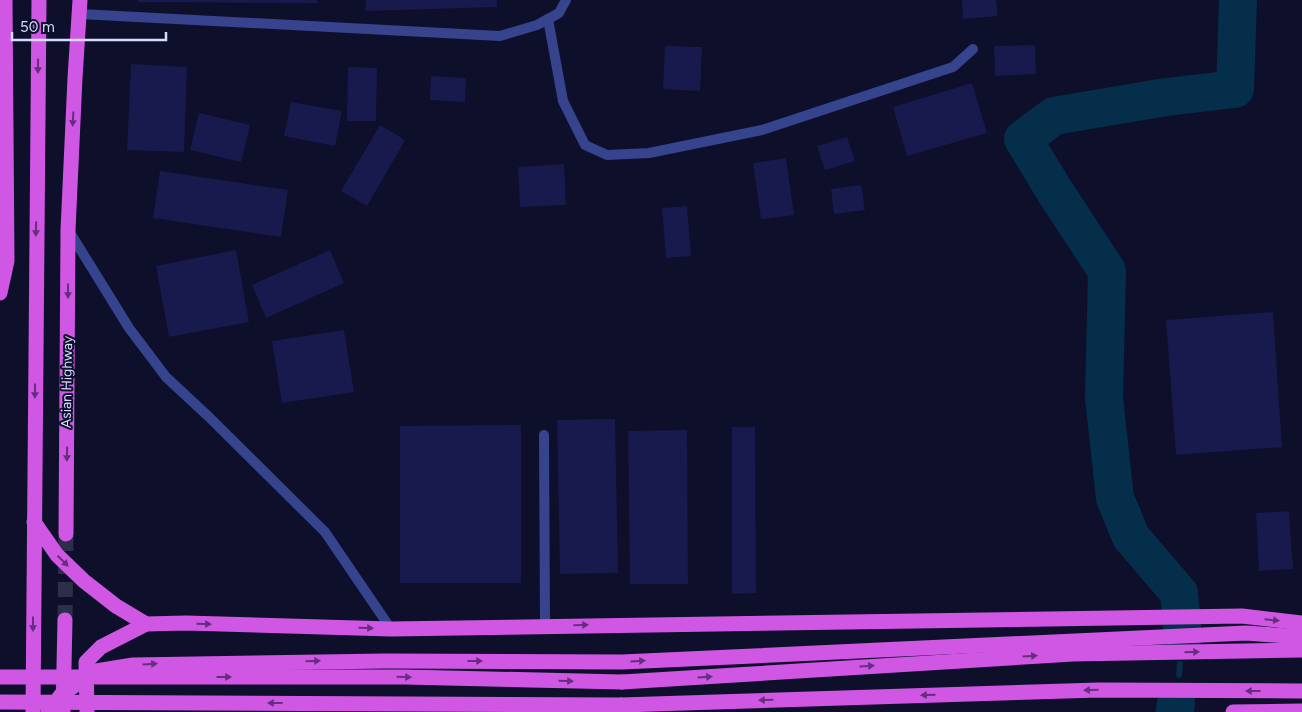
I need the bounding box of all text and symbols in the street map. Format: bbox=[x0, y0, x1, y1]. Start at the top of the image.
scale bar bbox=[12, 10, 166, 42]
text: 50 m bbox=[20, 18, 55, 36]
one-way arrow bbox=[34, 58, 42, 74]
one-way arrow bbox=[69, 111, 77, 127]
one-way arrow bbox=[32, 221, 40, 237]
one-way arrow bbox=[64, 284, 72, 300]
street label: Asian Highway bbox=[58, 335, 76, 428]
one-way arrow bbox=[31, 383, 39, 399]
one-way arrow bbox=[63, 446, 71, 462]
one-way arrow bbox=[57, 555, 69, 567]
one-way arrow bbox=[29, 616, 37, 632]
one-way arrow bbox=[1265, 616, 1281, 624]
one-way arrow bbox=[196, 620, 212, 628]
one-way arrow bbox=[573, 621, 589, 629]
one-way arrow bbox=[358, 624, 374, 632]
one-way arrow bbox=[1184, 648, 1200, 656]
one-way arrow bbox=[1022, 652, 1038, 660]
one-way arrow bbox=[305, 657, 321, 665]
one-way arrow bbox=[468, 657, 484, 665]
one-way arrow bbox=[630, 657, 646, 665]
one-way arrow bbox=[143, 660, 159, 668]
one-way arrow bbox=[860, 662, 876, 670]
one-way arrow bbox=[698, 672, 714, 680]
one-way arrow bbox=[216, 673, 232, 681]
one-way arrow bbox=[396, 673, 412, 681]
one-way arrow bbox=[558, 677, 574, 685]
one-way arrow bbox=[1083, 687, 1099, 695]
one-way arrow bbox=[1245, 687, 1261, 695]
one-way arrow bbox=[920, 691, 936, 699]
one-way arrow bbox=[758, 696, 774, 704]
one-way arrow bbox=[267, 699, 283, 707]

